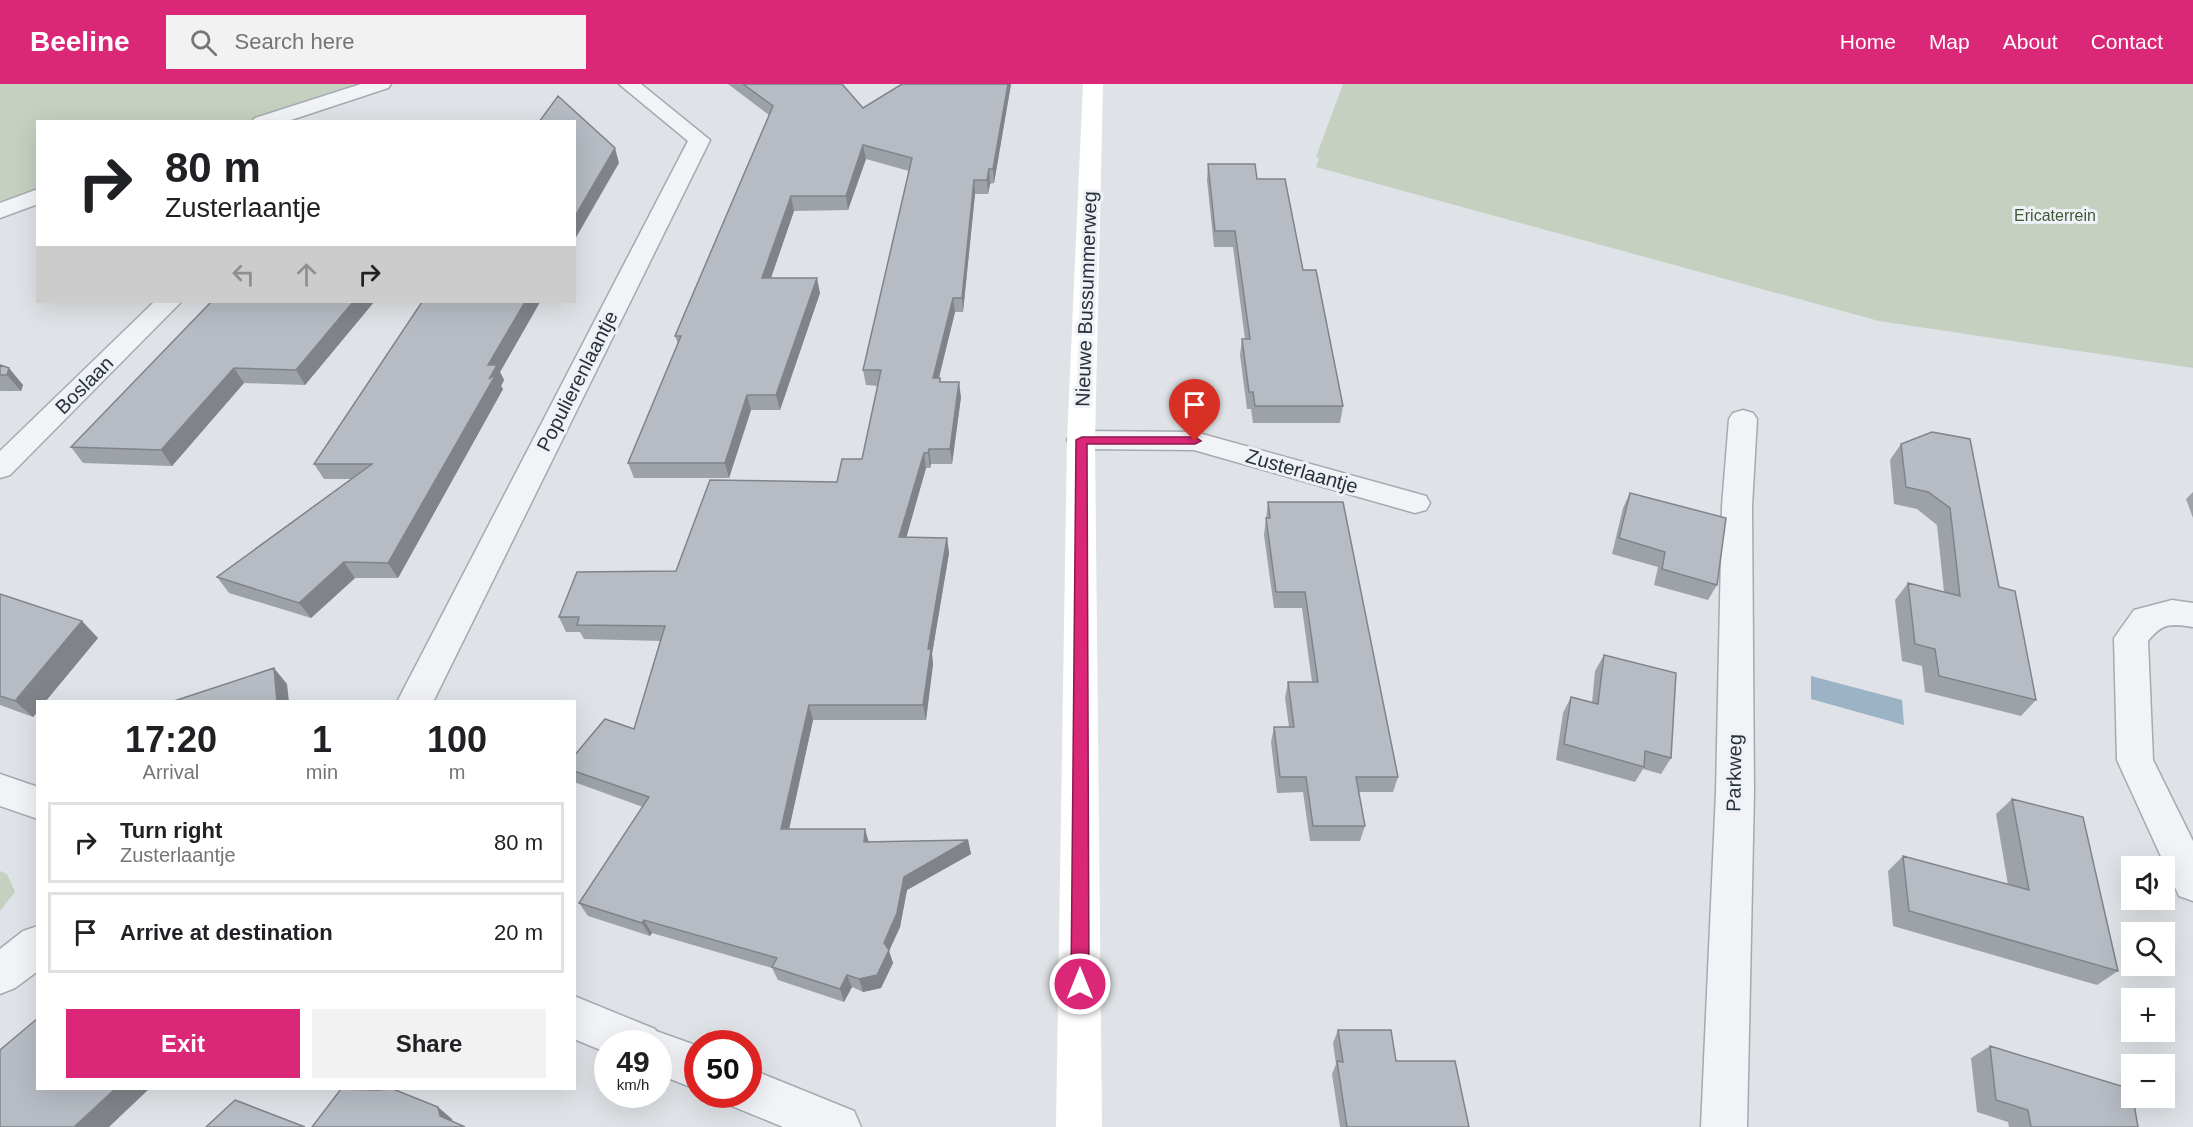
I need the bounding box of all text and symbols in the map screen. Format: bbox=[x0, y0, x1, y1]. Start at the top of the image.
search box bbox=[166, 15, 586, 69]
text: Beeline bbox=[30, 26, 130, 57]
icon: search bbox=[187, 26, 220, 59]
text: Search here bbox=[235, 29, 354, 54]
text: Home bbox=[1840, 30, 1896, 53]
text: Map bbox=[1929, 30, 1970, 53]
text: About bbox=[2003, 30, 2058, 53]
text: Contact bbox=[2091, 30, 2163, 53]
icon: right bbox=[66, 144, 144, 222]
text: 80 m bbox=[165, 144, 261, 191]
street label: Nieuwe Bussummerweg bbox=[1071, 191, 1101, 407]
text: Zusterlaantje bbox=[165, 193, 321, 223]
park label: Ericaterrein bbox=[2014, 207, 2096, 224]
icon: left bbox=[227, 258, 260, 291]
icon: ahead bbox=[290, 258, 323, 291]
icon: right bbox=[353, 258, 386, 291]
street label: Populierenlaantje bbox=[532, 307, 622, 455]
street label: Boslaan bbox=[51, 352, 117, 418]
pin bbox=[1169, 379, 1220, 441]
icon: arrive bbox=[1178, 388, 1211, 421]
street label: Zusterlaantje bbox=[1243, 444, 1361, 498]
text: 17:20 bbox=[125, 719, 217, 760]
text: 1 bbox=[312, 719, 332, 760]
text: 100 bbox=[427, 719, 487, 760]
street label: Parkweg bbox=[1722, 734, 1746, 812]
text: Arrival bbox=[143, 761, 199, 783]
text: min bbox=[306, 761, 338, 783]
text: m bbox=[449, 761, 465, 783]
text: Turn right bbox=[120, 818, 222, 843]
icon: right bbox=[69, 826, 102, 859]
text: 80 m bbox=[494, 830, 543, 855]
text: Zusterlaantje bbox=[120, 844, 236, 866]
map controls bbox=[2121, 856, 2175, 1108]
button: sound bbox=[2121, 856, 2175, 910]
icon: arrive bbox=[69, 916, 102, 949]
text: Arrive at destination bbox=[120, 920, 333, 945]
text: 20 m bbox=[494, 920, 543, 945]
button: search bbox=[2121, 922, 2175, 976]
position arrow bbox=[1048, 952, 1112, 1016]
button: + bbox=[2121, 988, 2175, 1042]
button: Exit bbox=[66, 1009, 300, 1078]
button: Share bbox=[312, 1009, 546, 1078]
speed limit sign: 50 bbox=[684, 1030, 762, 1108]
text: 49 bbox=[616, 1045, 650, 1078]
button: − bbox=[2121, 1054, 2175, 1108]
text: km/h bbox=[617, 1076, 649, 1093]

